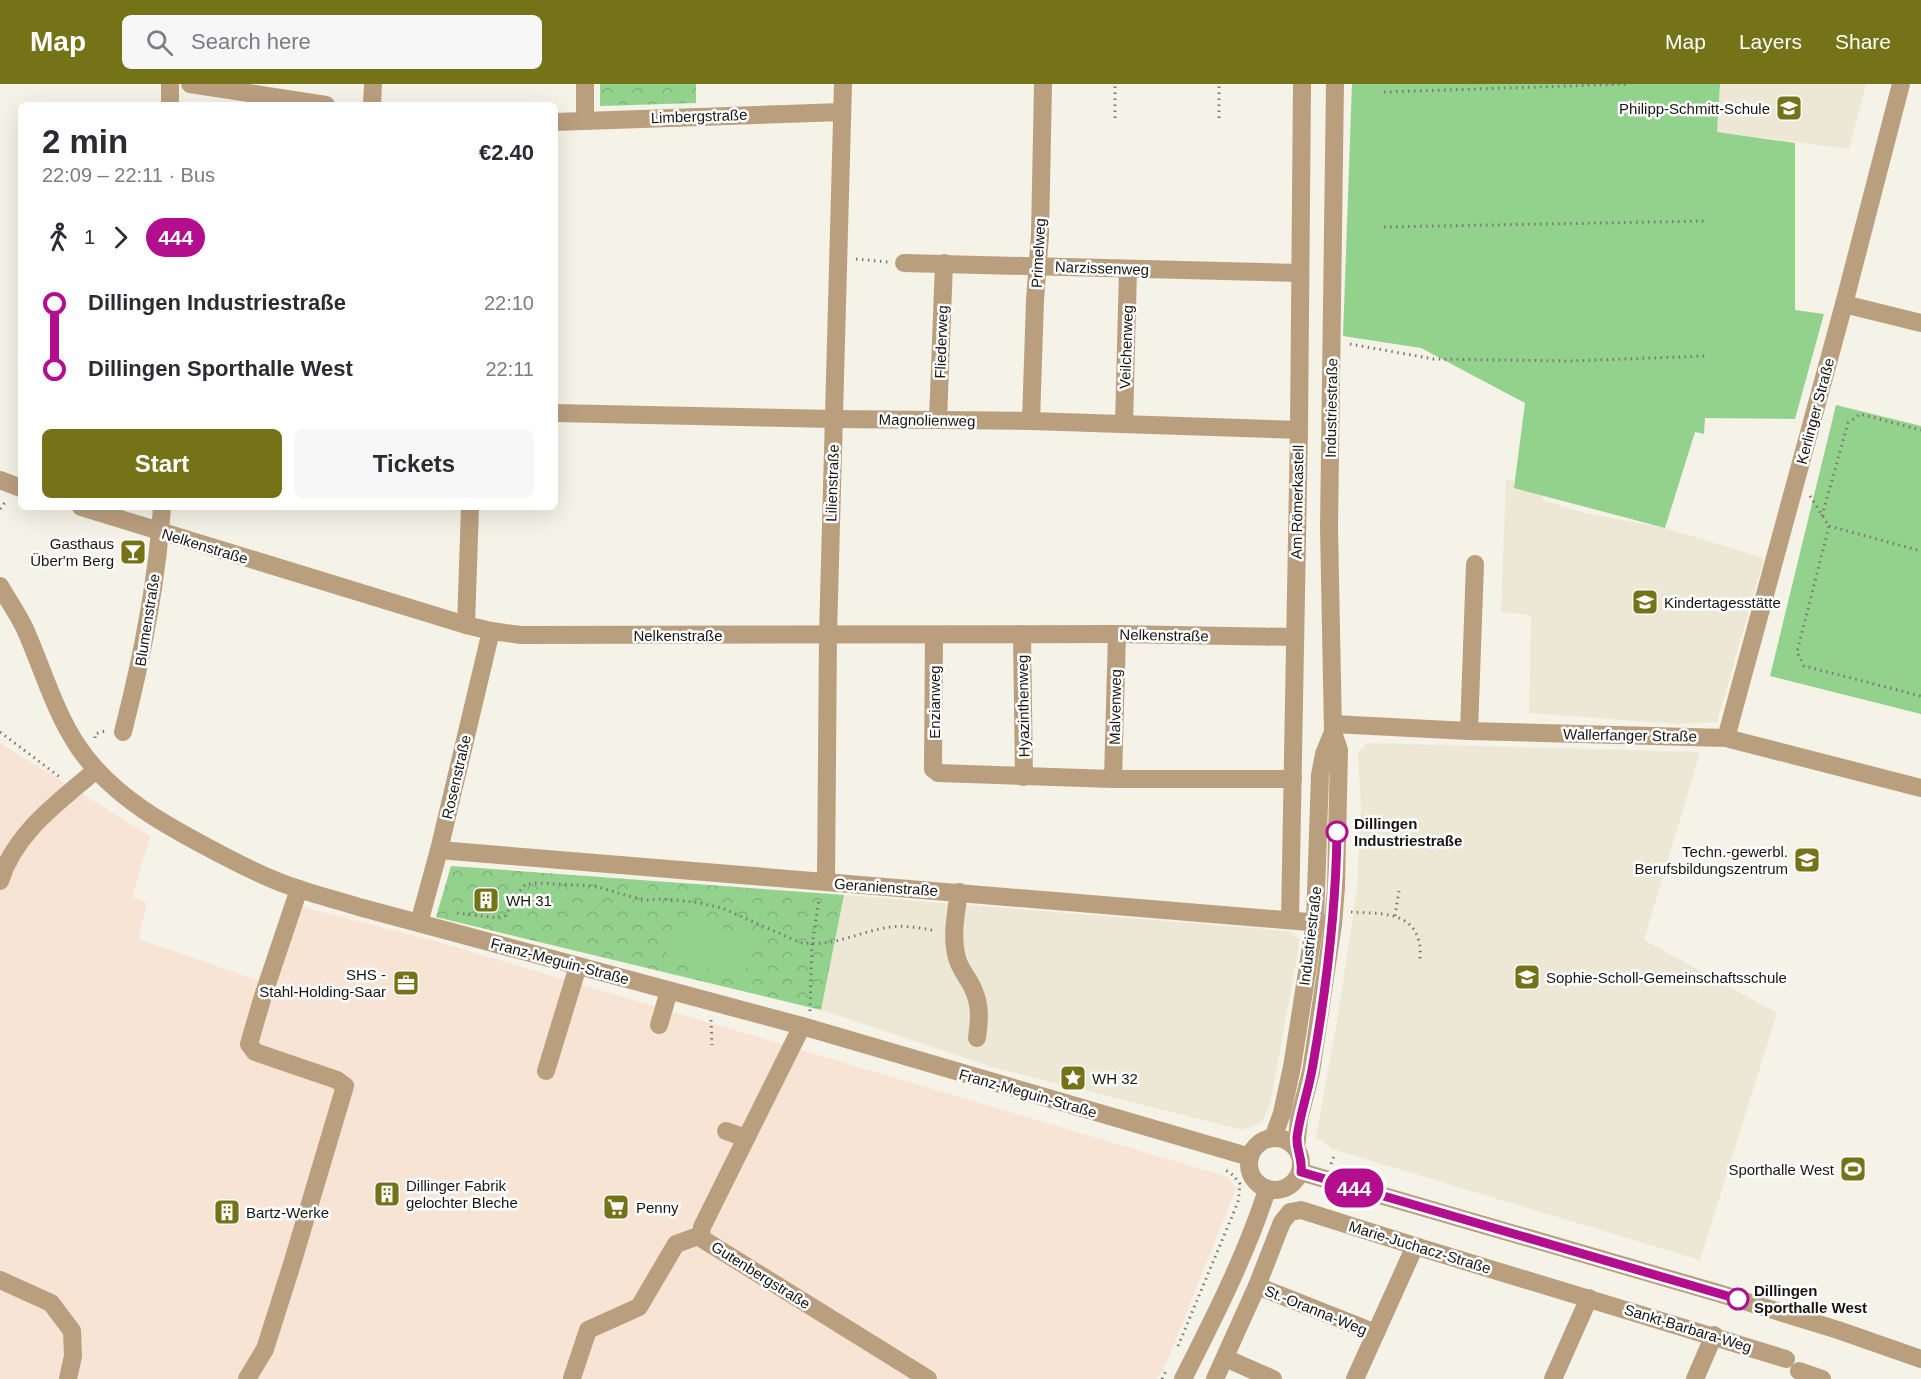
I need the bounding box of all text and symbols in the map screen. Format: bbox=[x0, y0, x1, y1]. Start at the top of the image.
search box bbox=[122, 15, 542, 69]
text: Map bbox=[30, 26, 86, 57]
icon: search bbox=[143, 26, 176, 59]
text: Search here bbox=[191, 29, 311, 54]
text: Map bbox=[1665, 30, 1706, 53]
text: Layers bbox=[1739, 30, 1802, 53]
text: Share bbox=[1835, 30, 1891, 53]
school or university icon: Philipp-Schmitt-Schule bbox=[1774, 93, 1804, 123]
place label: Philipp-Schmitt-Schule bbox=[1619, 100, 1770, 117]
street label: Limbergstraße bbox=[650, 106, 748, 126]
text: 2 min bbox=[42, 123, 128, 160]
text: €2.40 bbox=[479, 140, 534, 165]
text: 22:09 – 22:11 · Bus bbox=[42, 164, 215, 186]
street label: Primelweg bbox=[1028, 218, 1048, 288]
icon: walk bbox=[42, 221, 75, 254]
icon: forward bbox=[104, 221, 137, 254]
text: 1 bbox=[84, 226, 95, 248]
text: 444 bbox=[158, 226, 193, 249]
street label: Narzissenweg bbox=[1055, 258, 1149, 278]
text: Dillingen Industriestraße bbox=[88, 290, 346, 315]
text: 22:10 bbox=[484, 292, 534, 314]
street label: Fliederweg bbox=[931, 305, 951, 379]
street label: Veilchenweg bbox=[1116, 305, 1136, 389]
text: Dillingen Sporthalle West bbox=[88, 356, 353, 381]
street label: Kerlinger Straße bbox=[1793, 356, 1837, 466]
text: 22:11 bbox=[485, 358, 534, 380]
street label: Industriestraße bbox=[1322, 358, 1340, 458]
street label: Magnolienweg bbox=[878, 411, 976, 429]
button: Start bbox=[42, 429, 282, 498]
button: Tickets bbox=[294, 429, 534, 498]
street label: Lilienstraße bbox=[822, 444, 842, 522]
street label: Am Römerkastell bbox=[1288, 445, 1306, 559]
street label: Nelkenstraße bbox=[160, 525, 250, 567]
place label: Gasthaus Über'm Berg bbox=[30, 535, 114, 569]
bar icon: Gasthaus Über'm Berg bbox=[118, 537, 148, 567]
street label: Blumenstraße bbox=[131, 573, 163, 667]
school or university icon: Kindertagesstätte bbox=[1630, 587, 1660, 617]
place label: Kindertagesstätte bbox=[1664, 594, 1781, 611]
street label: Nelkenstraße bbox=[1119, 626, 1209, 644]
street label: Nelkenstraße bbox=[633, 627, 723, 644]
street label: Hyazinthenweg bbox=[1014, 655, 1032, 757]
street label: Enzianweg bbox=[926, 665, 943, 739]
street label: Malvenweg bbox=[1106, 669, 1124, 745]
street label: Wallerfanger Straße bbox=[1563, 725, 1697, 745]
street label: Rosenstraße bbox=[438, 733, 474, 821]
place label: Dillingen Industriestraße bbox=[1354, 815, 1462, 849]
marker: Dillingen Industriestraße bbox=[1326, 821, 1348, 843]
place label: Techn.-gewerbl. Berufsbildungszentrum bbox=[1635, 843, 1788, 877]
school or university icon: Techn.-gewerbl. Berufsbildungszentrum bbox=[1792, 845, 1822, 875]
street label: Geranienstraße bbox=[833, 875, 939, 899]
building icon: WH 31 bbox=[471, 885, 501, 915]
street label: Industriestraße bbox=[1295, 885, 1325, 987]
place label: WH 31 bbox=[506, 892, 552, 909]
street label: Franz-Meguin-Straße bbox=[489, 934, 631, 988]
school or university icon: Sophie-Scholl-Gemeinschaftsschule bbox=[1512, 962, 1542, 992]
place label: SHS - Stahl-Holding-Saar bbox=[259, 966, 386, 1000]
office icon: SHS - Stahl-Holding-Saar bbox=[391, 968, 421, 998]
place label: Sophie-Scholl-Gemeinschaftsschule bbox=[1546, 969, 1787, 986]
place icon: WH 32 bbox=[1058, 1063, 1088, 1093]
street label: Franz-Meguin-Straße bbox=[957, 1065, 1099, 1121]
place label: WH 32 bbox=[1092, 1070, 1138, 1087]
sports icon: Sporthalle West bbox=[1838, 1154, 1868, 1184]
place label: Sporthalle West bbox=[1728, 1161, 1835, 1178]
line badge: 444 bbox=[1320, 1168, 1388, 1208]
place label: Dillinger Fabrik gelochter Bleche bbox=[406, 1177, 518, 1211]
text: 444 bbox=[1336, 1177, 1372, 1200]
building icon: Dillinger Fabrik gelochter Bleche bbox=[372, 1179, 402, 1209]
supermarket icon: Penny bbox=[601, 1192, 631, 1222]
building icon: Bartz-Werke bbox=[212, 1197, 242, 1227]
place label: Penny bbox=[636, 1199, 679, 1216]
place label: Bartz-Werke bbox=[246, 1204, 329, 1221]
street label: Marie-Juchacz-Straße bbox=[1347, 1217, 1493, 1277]
street label: Gutenbergstraße bbox=[708, 1238, 814, 1312]
street label: St.-Oranna-Weg bbox=[1262, 1282, 1370, 1338]
place label: Dillingen Sporthalle West bbox=[1754, 1282, 1867, 1316]
marker: Dillingen Sporthalle West bbox=[1727, 1288, 1749, 1310]
street label: Sankt-Barbara-Weg bbox=[1622, 1301, 1754, 1355]

